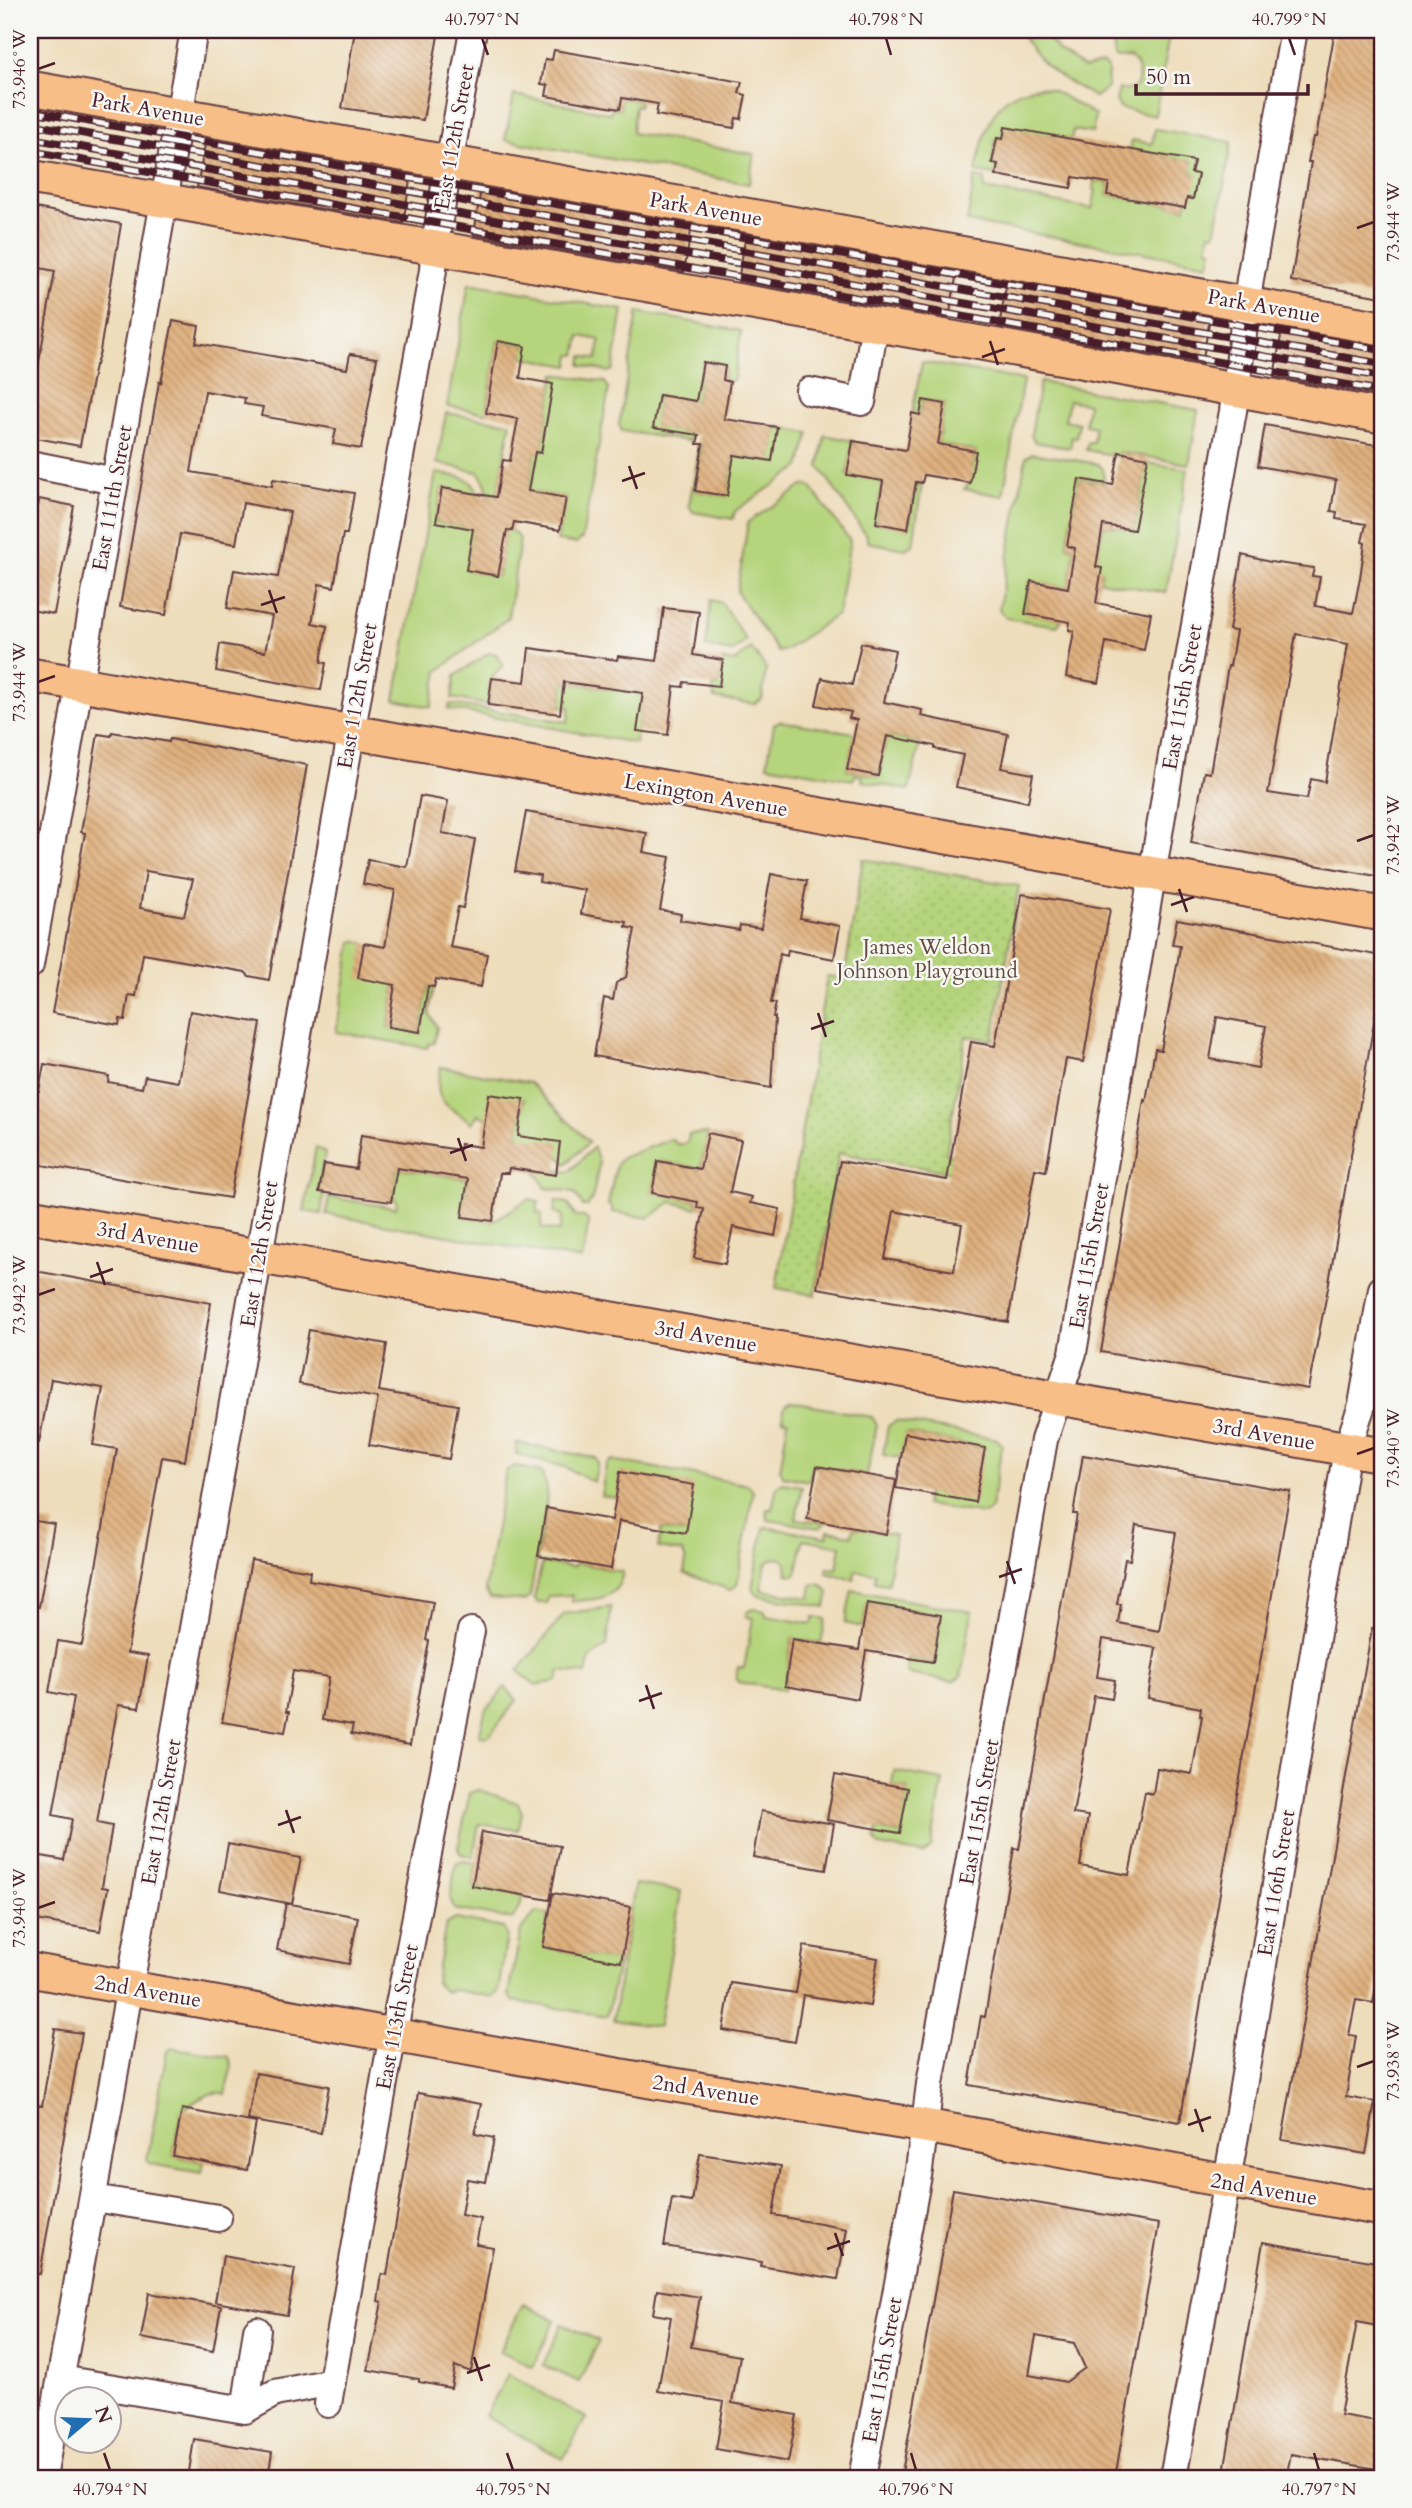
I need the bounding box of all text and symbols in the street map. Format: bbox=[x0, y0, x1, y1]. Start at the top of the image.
text: 40.797°N bbox=[444, 7, 520, 32]
text: 40.798°N bbox=[848, 7, 924, 32]
text: 40.799°N bbox=[1251, 7, 1327, 32]
text: 73.946°W bbox=[7, 29, 32, 109]
scale bar bbox=[1136, 52, 1307, 96]
street label: East 112th Street bbox=[427, 61, 482, 212]
text: 50 m bbox=[1146, 63, 1191, 92]
street label: Park Avenue bbox=[89, 85, 207, 134]
text: 73.944°W bbox=[1381, 182, 1406, 262]
street label: Park Avenue bbox=[647, 185, 765, 234]
street label: Park Avenue bbox=[1205, 282, 1323, 331]
street label: East 111th Street bbox=[85, 422, 140, 573]
street label: East 112th Street bbox=[330, 620, 385, 771]
street label: East 115th Street bbox=[1155, 621, 1210, 772]
text: 73.944°W bbox=[7, 642, 32, 722]
street label: Lexington Avenue bbox=[622, 767, 790, 824]
text: 73.942°W bbox=[1381, 795, 1406, 875]
park label: James Weldon Johnson Playground bbox=[833, 933, 1018, 986]
street label: East 112th Street bbox=[234, 1178, 285, 1329]
street label: East 115th Street bbox=[1062, 1180, 1117, 1331]
street label: 3rd Avenue bbox=[95, 1214, 201, 1261]
text: 73.942°W bbox=[7, 1255, 32, 1335]
street label: 3rd Avenue bbox=[653, 1313, 759, 1360]
text: 73.940°W bbox=[1381, 1408, 1406, 1488]
street label: 3rd Avenue bbox=[1211, 1411, 1317, 1458]
street label: East 112th Street bbox=[134, 1736, 189, 1887]
street label: East 115th Street bbox=[952, 1736, 1007, 1887]
street label: East 116th Street bbox=[1251, 1807, 1302, 1958]
text: 73.940°W bbox=[7, 1868, 32, 1948]
street label: East 113th Street bbox=[369, 1941, 426, 2092]
street label: 2nd Avenue bbox=[92, 1968, 203, 2015]
text: 73.938°W bbox=[1381, 2021, 1406, 2101]
street label: 2nd Avenue bbox=[651, 2068, 761, 2113]
street label: 2nd Avenue bbox=[1208, 2166, 1319, 2213]
street label: East 115th Street bbox=[855, 2294, 910, 2445]
north arrow bbox=[52, 2386, 122, 2456]
text: N bbox=[88, 2403, 118, 2427]
text: 40.794°N bbox=[72, 2477, 148, 2502]
text: 40.795°N bbox=[475, 2477, 551, 2502]
text: 40.796°N bbox=[878, 2477, 954, 2502]
text: 40.797°N bbox=[1281, 2477, 1357, 2502]

